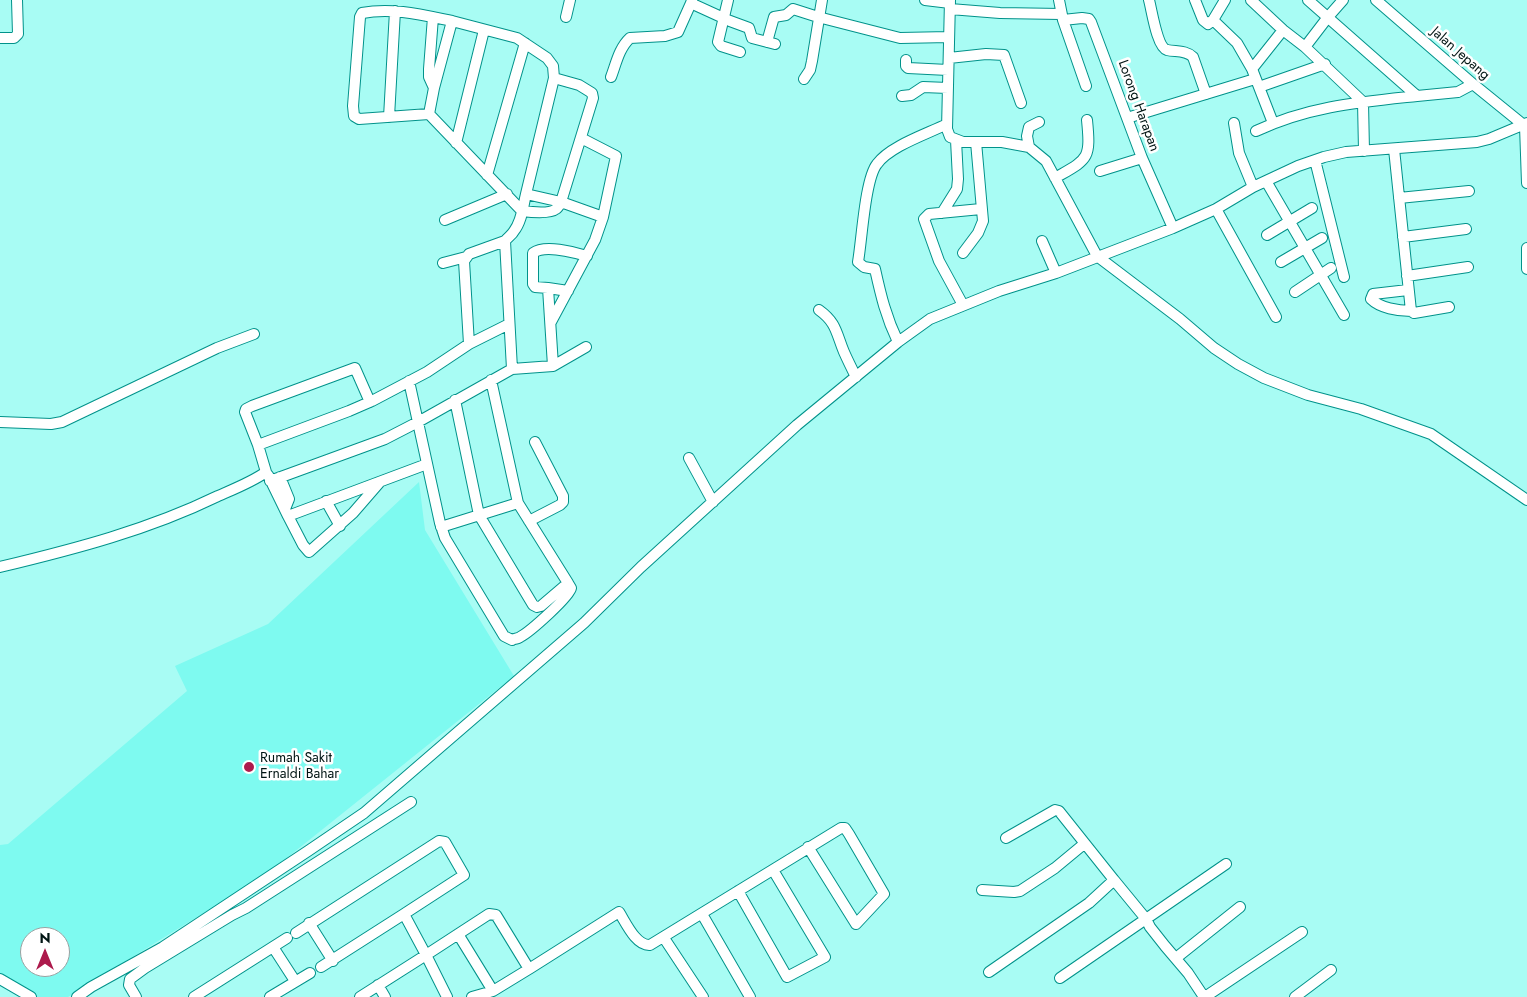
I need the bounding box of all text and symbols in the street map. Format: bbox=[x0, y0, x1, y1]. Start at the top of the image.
street label: Jalan Jepang bbox=[1427, 24, 1493, 84]
street label: Lorong Harapan bbox=[1114, 58, 1162, 154]
place label: Rumah Sakit Ernaldi Bahar bbox=[260, 751, 339, 784]
marker: Rumah Sakit Ernaldi Bahar bbox=[242, 760, 256, 774]
north arrow bbox=[20, 927, 70, 977]
text: N bbox=[39, 928, 51, 948]

